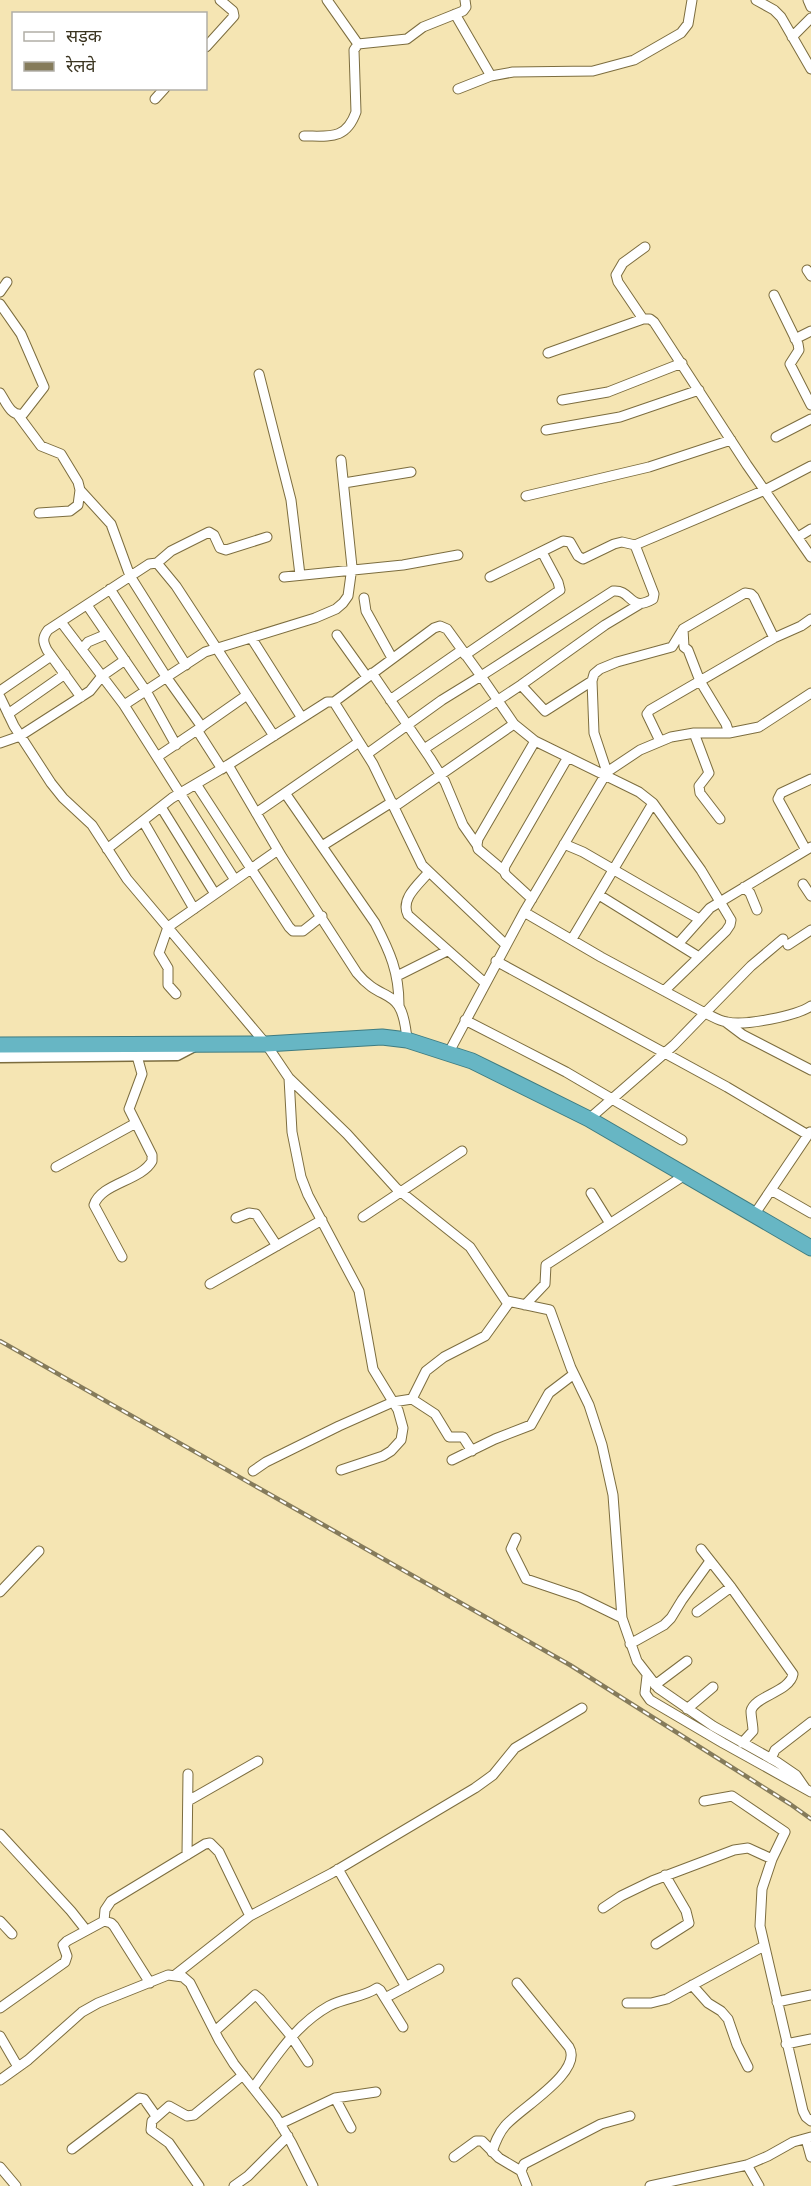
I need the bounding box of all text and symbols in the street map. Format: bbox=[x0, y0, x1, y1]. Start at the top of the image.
legend bbox=[12, 12, 207, 90]
text: सड़क bbox=[66, 25, 103, 47]
text: रेलवे bbox=[65, 55, 97, 77]

